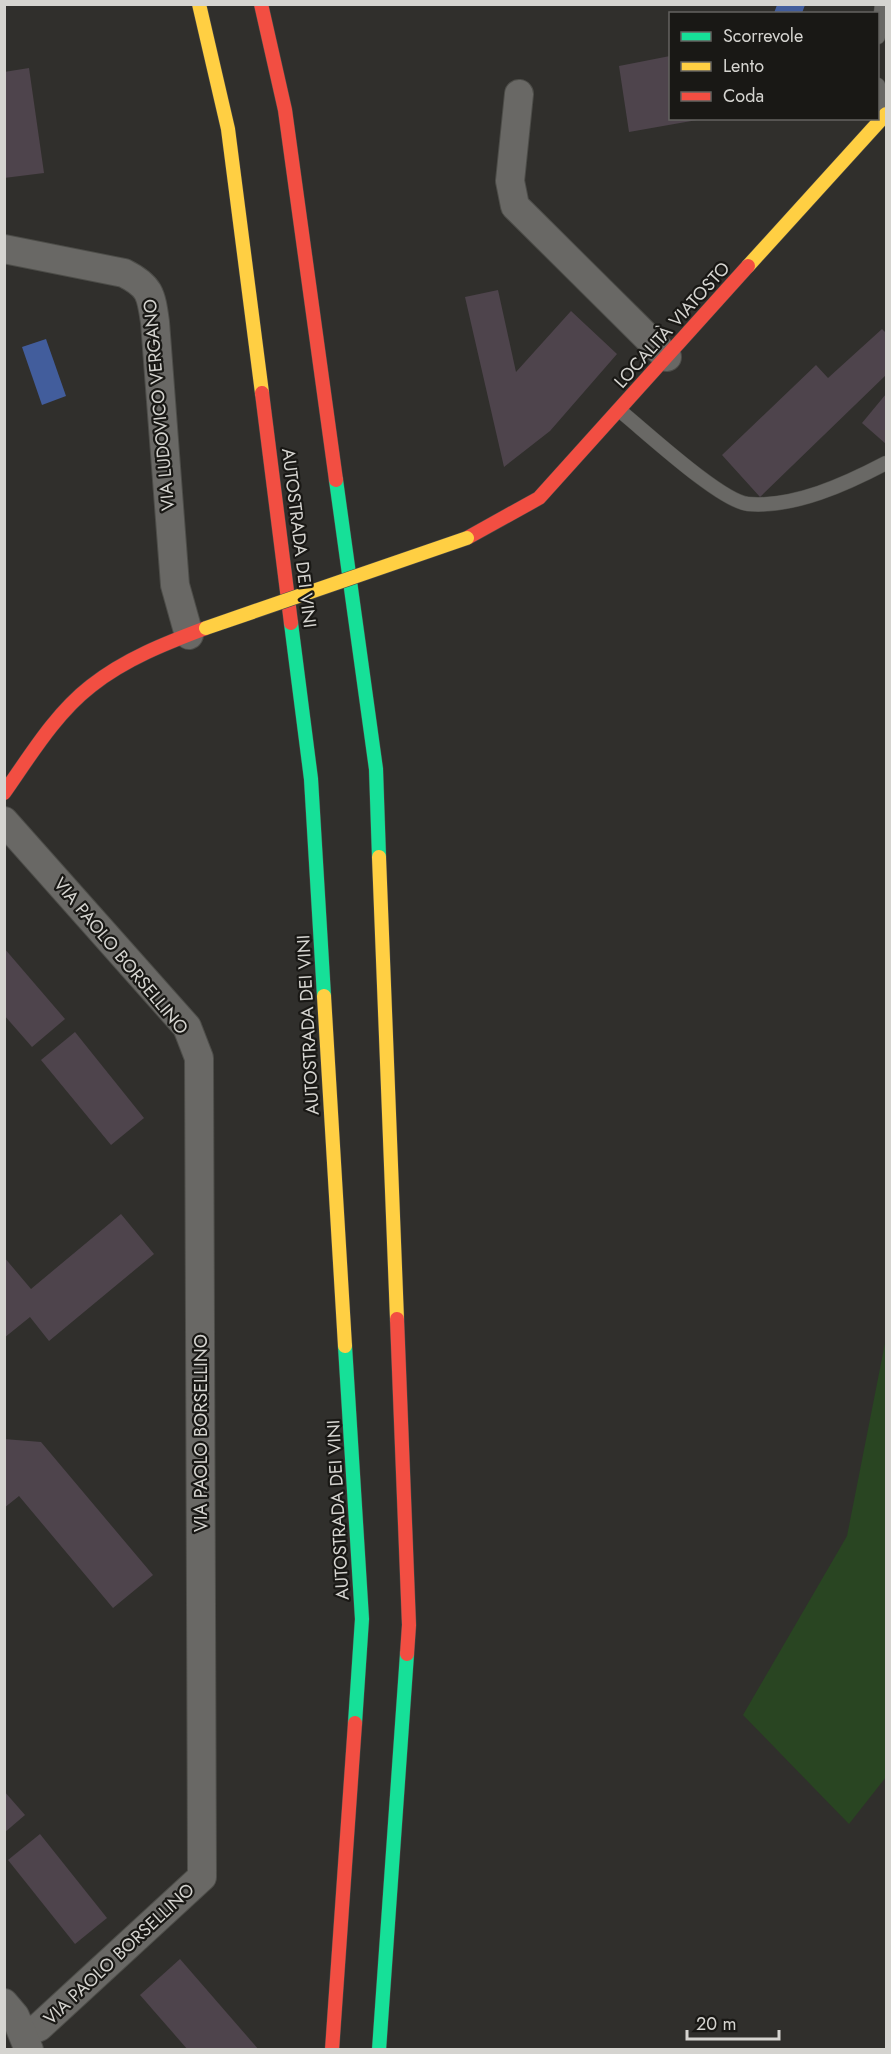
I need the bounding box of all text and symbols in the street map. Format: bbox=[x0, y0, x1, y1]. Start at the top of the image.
legend bbox=[669, 12, 879, 120]
text: Scorrevole bbox=[723, 23, 803, 49]
text: Lento bbox=[723, 53, 764, 79]
text: Coda bbox=[723, 83, 764, 109]
street label: LOCALITÀ VIATOSTO bbox=[608, 256, 736, 394]
street label: VIA LUDOVICO VERGANO bbox=[137, 298, 181, 512]
street label: AUTOSTRADA DEI VINI bbox=[275, 447, 323, 629]
street label: VIA PAOLO BORSELLINO bbox=[47, 872, 195, 1040]
street label: AUTOSTRADA DEI VINI bbox=[290, 934, 326, 1116]
street label: VIA PAOLO BORSELLINO bbox=[188, 1334, 214, 1532]
street label: AUTOSTRADA DEI VINI bbox=[320, 1419, 356, 1601]
street label: VIA PAOLO BORSELLINO bbox=[38, 1877, 200, 2031]
scale bar bbox=[687, 2003, 778, 2041]
text: 20 m bbox=[696, 2011, 736, 2037]

